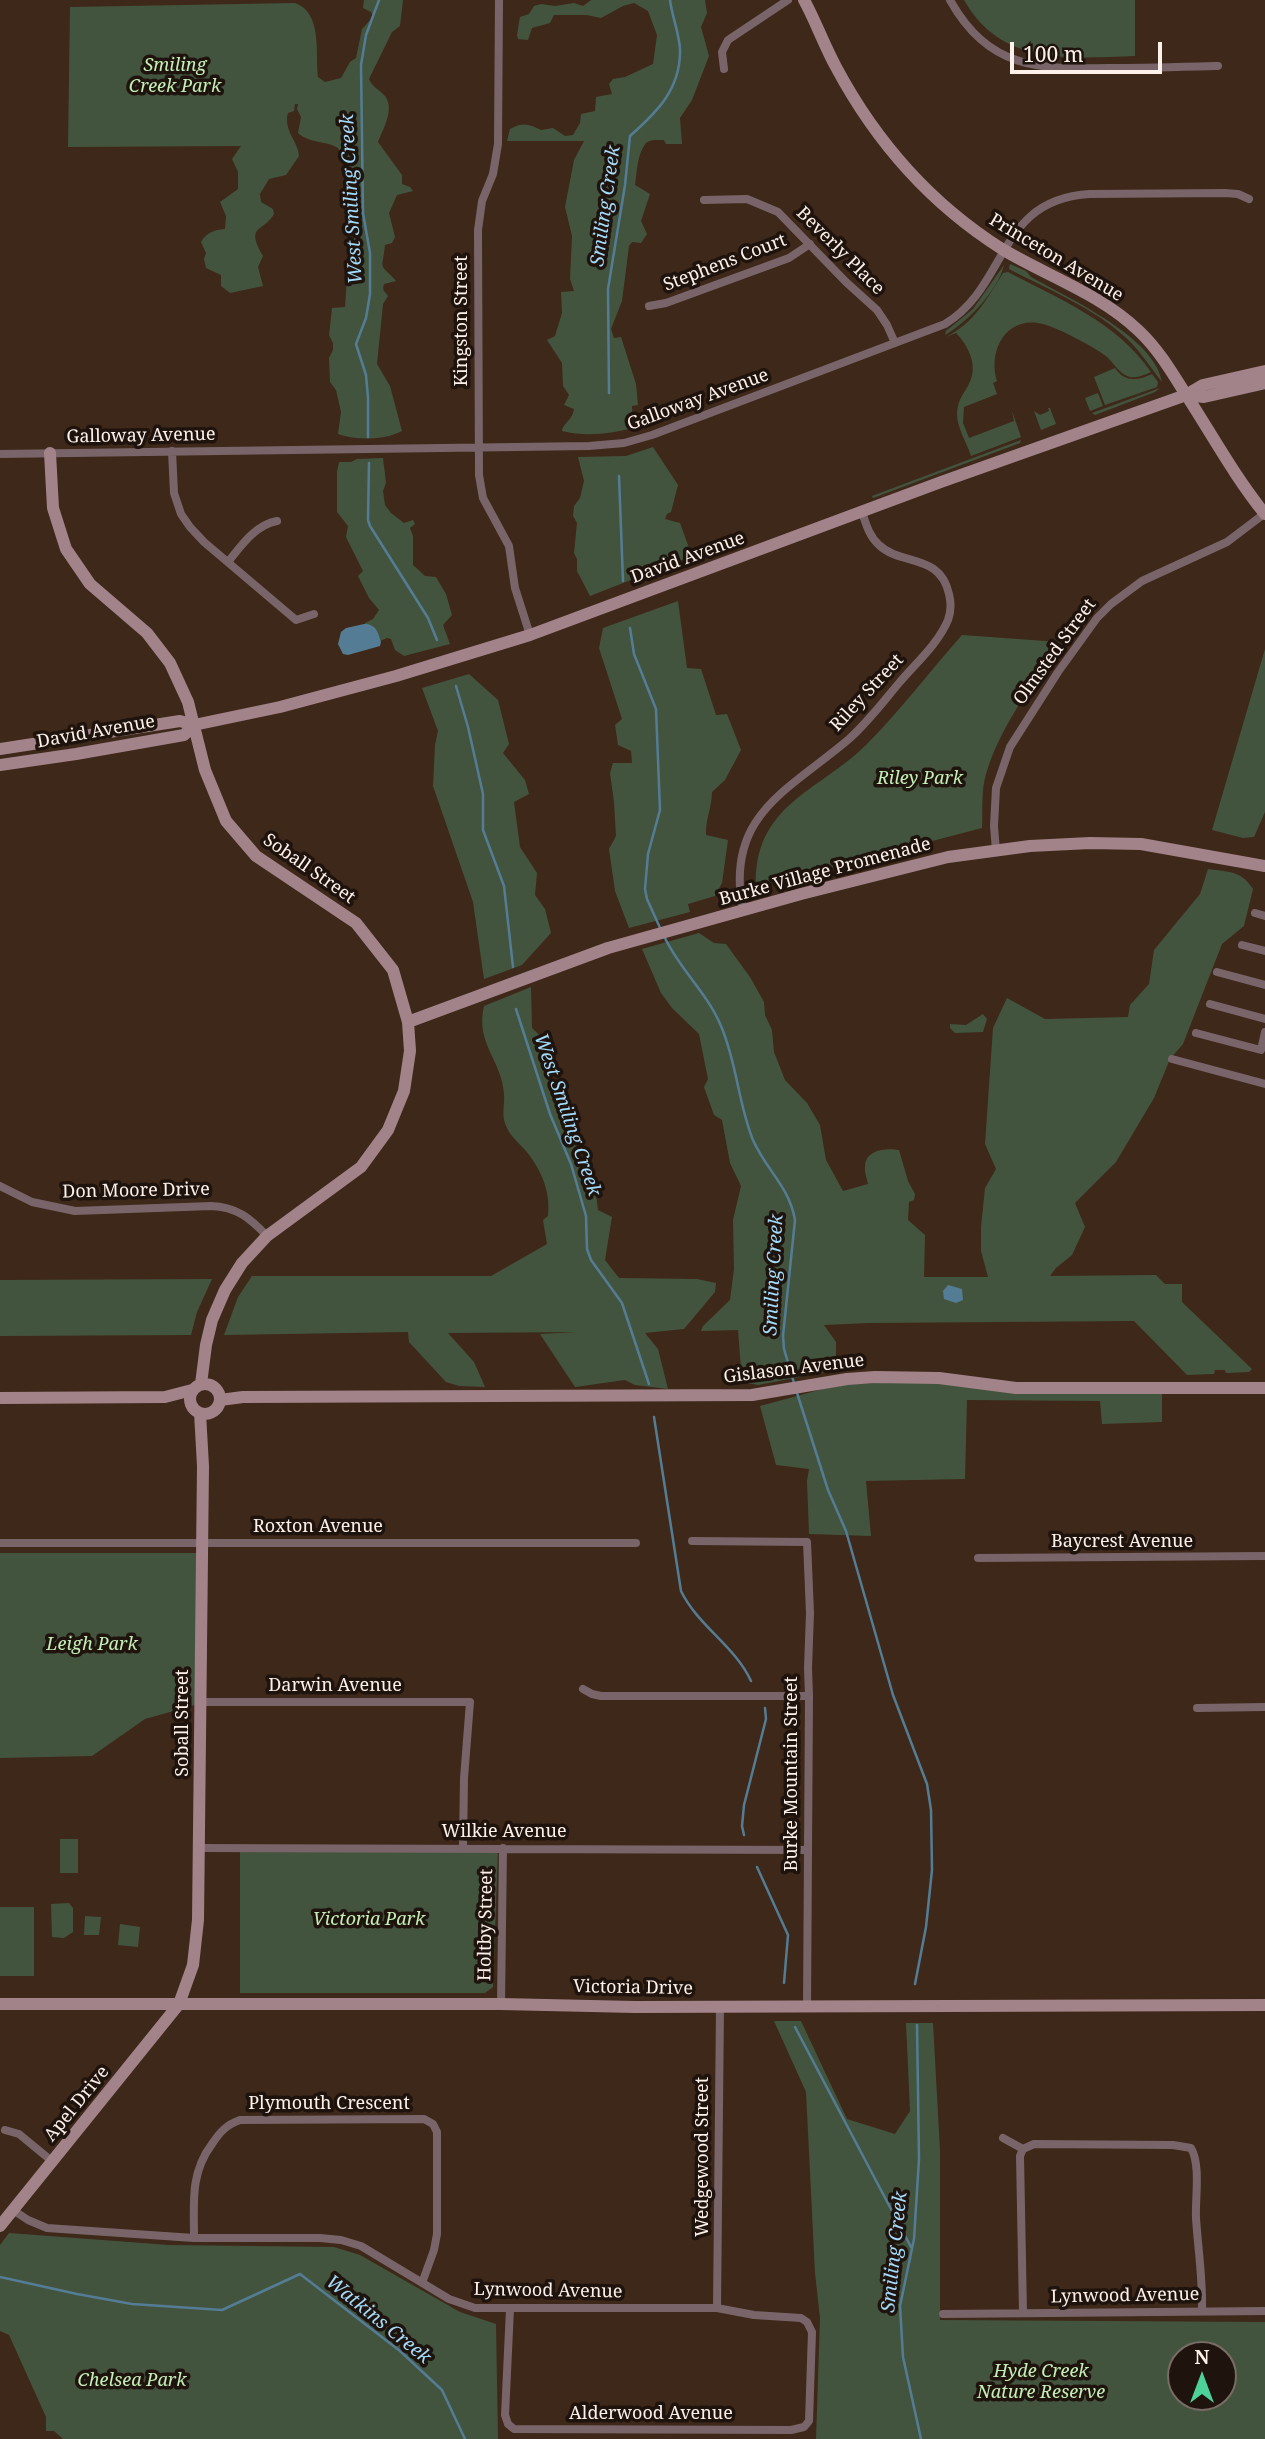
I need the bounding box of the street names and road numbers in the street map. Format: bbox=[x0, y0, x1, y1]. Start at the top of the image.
street label: Beverly Place bbox=[792, 203, 888, 299]
street label: Princeton Avenue bbox=[985, 209, 1127, 307]
street label: Stephens Court bbox=[660, 230, 790, 296]
street label: Kingston Street bbox=[451, 256, 473, 386]
street label: Galloway Avenue bbox=[624, 364, 772, 436]
street label: Galloway Avenue bbox=[66, 424, 216, 448]
street label: David Avenue bbox=[628, 527, 748, 589]
street label: Olmsted Street bbox=[1009, 595, 1101, 709]
street label: Riley Street bbox=[826, 650, 908, 736]
street label: David Avenue bbox=[35, 711, 157, 753]
street label: Soball Street bbox=[259, 829, 359, 909]
street label: Burke Village Promenade bbox=[717, 833, 933, 911]
street label: Don Moore Drive bbox=[62, 1179, 210, 1203]
street label: Gislason Avenue bbox=[722, 1350, 866, 1388]
street label: Roxton Avenue bbox=[253, 1516, 383, 1538]
street label: Baycrest Avenue bbox=[1051, 1531, 1193, 1553]
street label: Soball Street bbox=[172, 1669, 194, 1777]
street label: Darwin Avenue bbox=[268, 1675, 402, 1697]
street label: Burke Mountain Street bbox=[781, 1676, 803, 1872]
street label: Wilkie Avenue bbox=[441, 1821, 567, 1843]
street label: Holtby Street bbox=[474, 1869, 498, 1981]
street label: Victoria Drive bbox=[573, 1976, 693, 2000]
street label: Apel Drive bbox=[40, 2062, 114, 2146]
street label: Wedgewood Street bbox=[692, 2077, 714, 2237]
street label: Plymouth Crescent bbox=[248, 2093, 410, 2115]
street label: Lynwood Avenue bbox=[473, 2279, 623, 2303]
street label: Lynwood Avenue bbox=[1050, 2284, 1200, 2308]
street label: Alderwood Avenue bbox=[569, 2403, 733, 2425]

